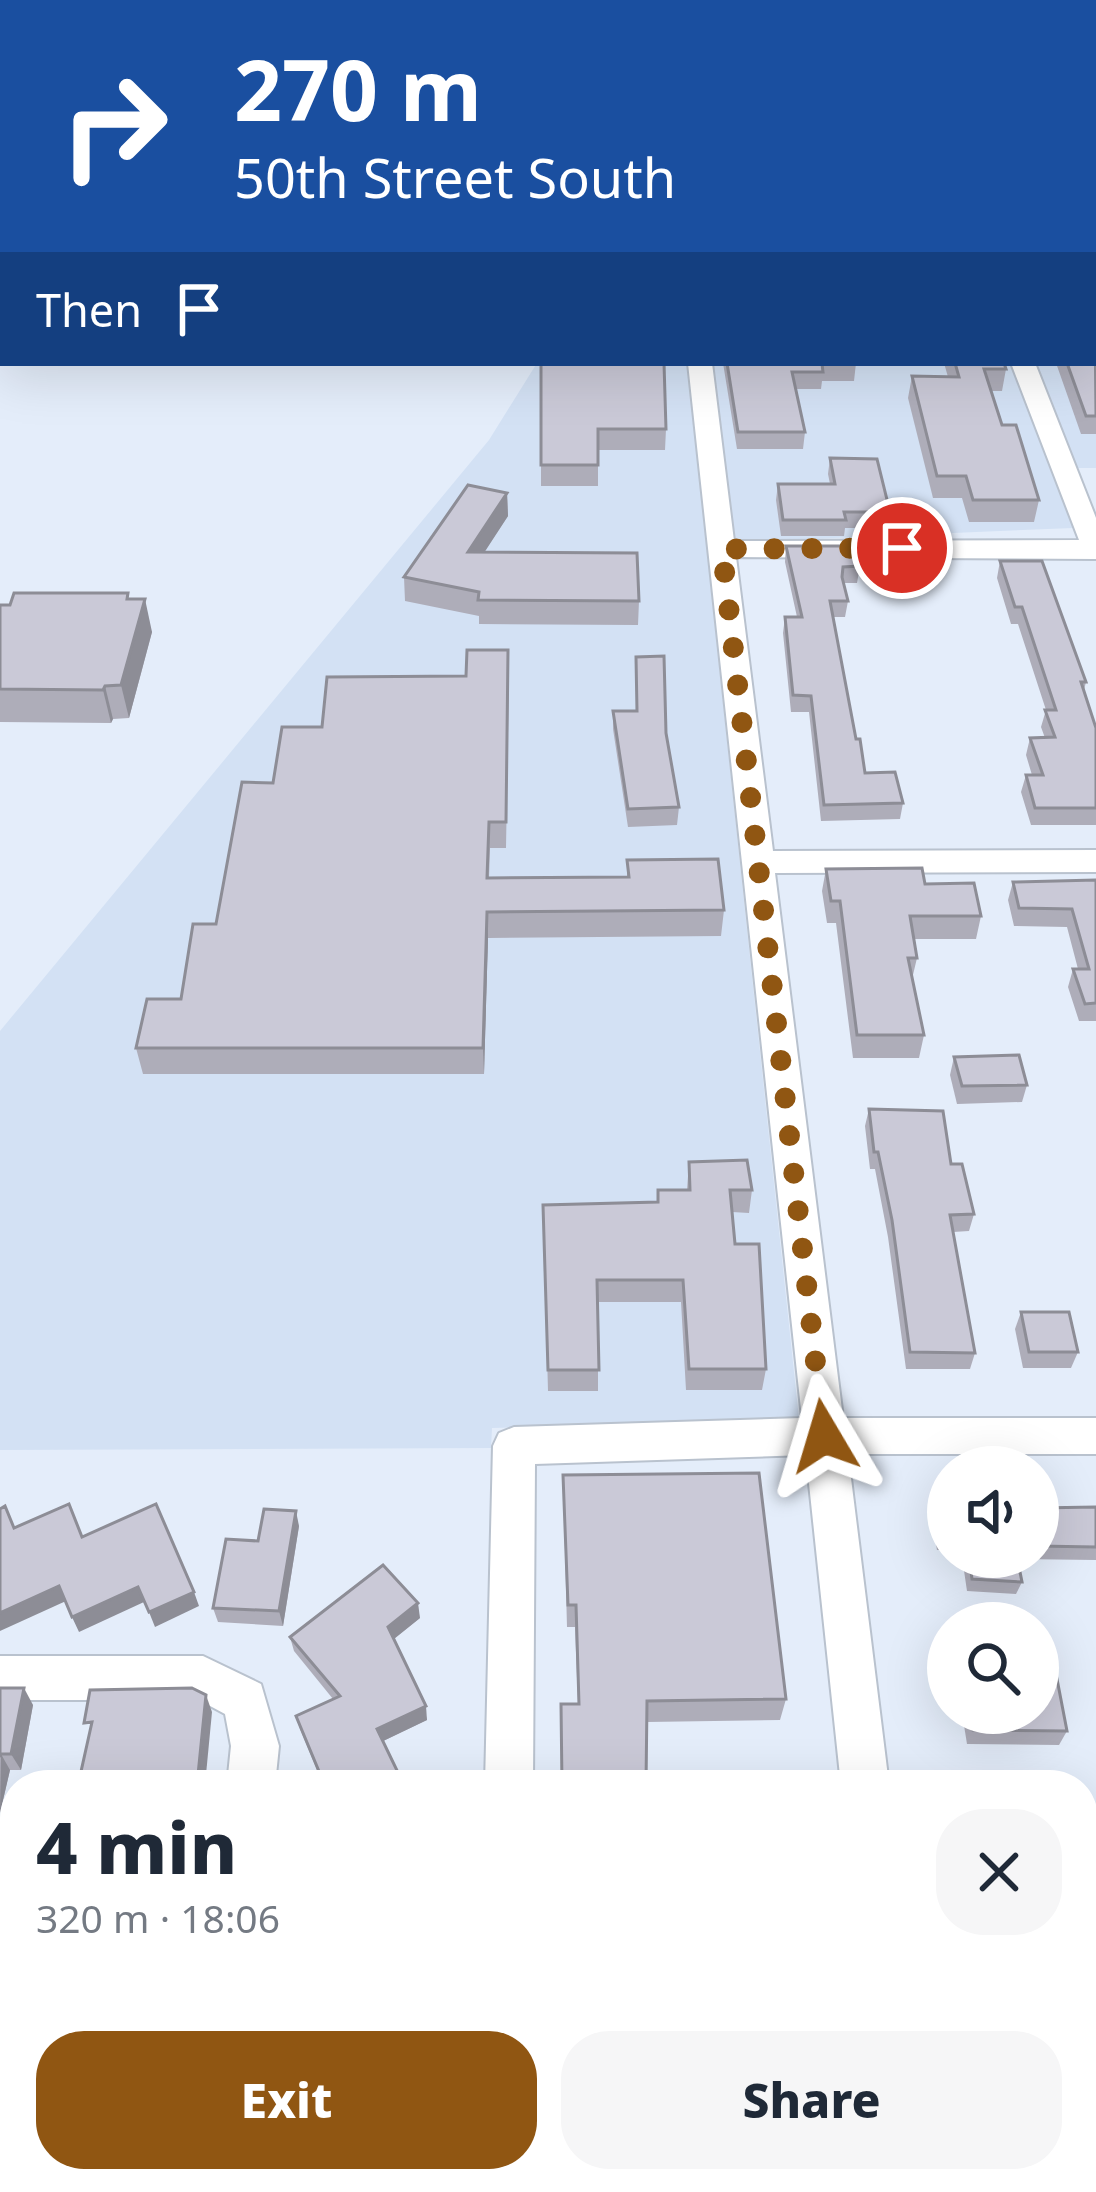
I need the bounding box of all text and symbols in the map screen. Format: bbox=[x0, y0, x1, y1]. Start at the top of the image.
text: 270 m bbox=[234, 31, 482, 146]
icon: right bbox=[36, 48, 192, 204]
text: 50th Street South bbox=[234, 140, 676, 214]
icon: arrive bbox=[166, 276, 232, 342]
text: Then bbox=[36, 279, 142, 340]
pin bbox=[851, 497, 953, 599]
icon: arrive bbox=[869, 515, 935, 581]
position arrow bbox=[761, 1373, 887, 1499]
map controls bbox=[927, 1446, 1059, 1734]
button: sound bbox=[927, 1446, 1059, 1578]
button: search bbox=[927, 1602, 1059, 1734]
text: 4 min bbox=[36, 1797, 237, 1895]
button: close bbox=[936, 1809, 1062, 1935]
text: 320 m · 18:06 bbox=[36, 1891, 280, 1944]
button: Exit bbox=[36, 2031, 537, 2169]
button: Share bbox=[561, 2031, 1062, 2169]

